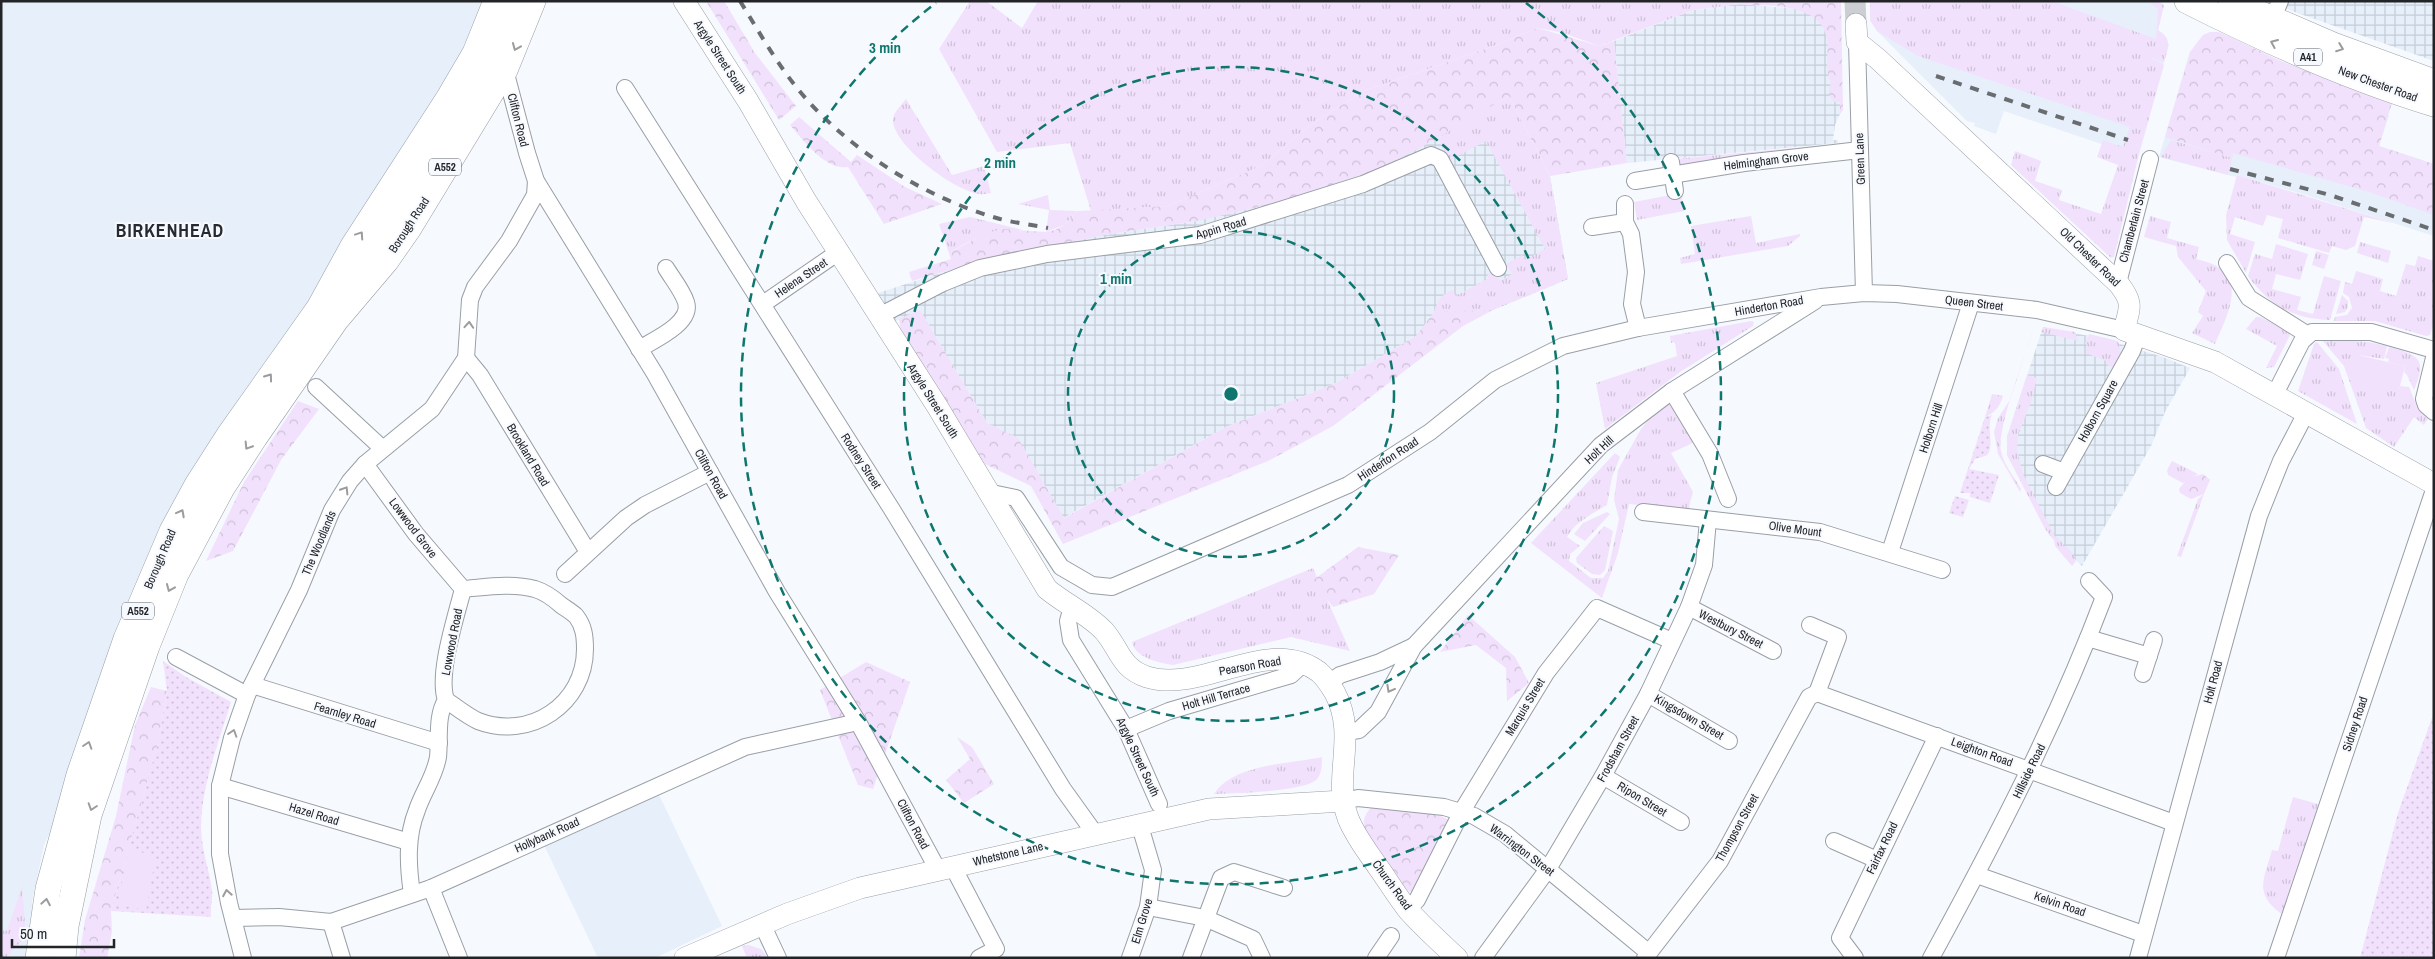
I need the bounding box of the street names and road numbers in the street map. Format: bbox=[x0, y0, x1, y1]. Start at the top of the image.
street label: Argyle Street South bbox=[690, 16, 750, 97]
road number: A41 bbox=[2294, 48, 2322, 66]
street label: New Chester Road bbox=[2336, 62, 2420, 106]
street label: Clifton Road bbox=[504, 92, 532, 148]
street label: Green Lane bbox=[1851, 133, 1869, 185]
street label: Helmingham Grove bbox=[1723, 148, 1809, 174]
road number: A552 bbox=[429, 158, 461, 176]
street label: Chamberlain Street bbox=[2115, 177, 2153, 264]
street label: Borough Road bbox=[385, 194, 433, 256]
street label: Appin Road bbox=[1193, 213, 1248, 243]
street label: Old Chester Road bbox=[2056, 224, 2124, 290]
street label: Helena Street bbox=[772, 254, 831, 301]
street label: Queen Street bbox=[1944, 291, 2004, 315]
street label: Hinderton Road bbox=[1733, 292, 1805, 320]
street label: Argyle Street South bbox=[903, 360, 962, 441]
street label: Holborn Square bbox=[2074, 377, 2122, 445]
street label: Holborn Hill bbox=[1915, 401, 1947, 455]
street label: Brookland Road bbox=[503, 421, 553, 489]
street label: Rodney Street bbox=[837, 430, 885, 492]
street label: Holt Hill bbox=[1581, 432, 1617, 468]
street label: Hinderton Road bbox=[1355, 433, 1421, 485]
street label: Clifton Road bbox=[691, 446, 731, 502]
street label: Lowwood Grove bbox=[385, 495, 441, 561]
street label: The Woodlands bbox=[298, 508, 340, 578]
street label: Olive Mount bbox=[1768, 517, 1823, 541]
street label: Borough Road bbox=[140, 527, 180, 591]
road number: A552 bbox=[122, 602, 154, 620]
street label: Westbury Street bbox=[1696, 606, 1766, 652]
street label: Lowwood Road bbox=[438, 607, 466, 677]
street label: Pearson Road bbox=[1218, 653, 1282, 679]
street label: Holt Road bbox=[2200, 659, 2226, 705]
street label: Marquis Street bbox=[1502, 675, 1549, 739]
street label: Holt Hill Terrace bbox=[1180, 680, 1252, 714]
street label: Kingsdown Street bbox=[1651, 691, 1727, 743]
street label: Sidney Road bbox=[2339, 694, 2371, 754]
street label: Fearnley Road bbox=[312, 698, 378, 732]
street label: Frodsham Street bbox=[1593, 713, 1643, 785]
street label: Argyle Street South bbox=[1112, 714, 1163, 799]
street label: Leighton Road bbox=[1949, 733, 2015, 771]
street label: Hillside Road bbox=[2009, 741, 2049, 801]
street label: Ripon Street bbox=[1614, 778, 1670, 820]
street label: Thompson Street bbox=[1712, 791, 1762, 865]
street label: Clifton Road bbox=[893, 796, 933, 852]
street label: Hazel Road bbox=[287, 799, 341, 829]
street label: Hollybank Road bbox=[512, 814, 582, 856]
street label: Fairfax Road bbox=[1862, 819, 1902, 877]
street label: Warrington Street bbox=[1486, 820, 1558, 880]
street label: Whetstone Lane bbox=[971, 838, 1045, 870]
street label: Church Road bbox=[1368, 857, 1416, 913]
street label: Kelvin Road bbox=[2032, 888, 2088, 920]
street label: Elm Grove bbox=[1128, 896, 1156, 946]

